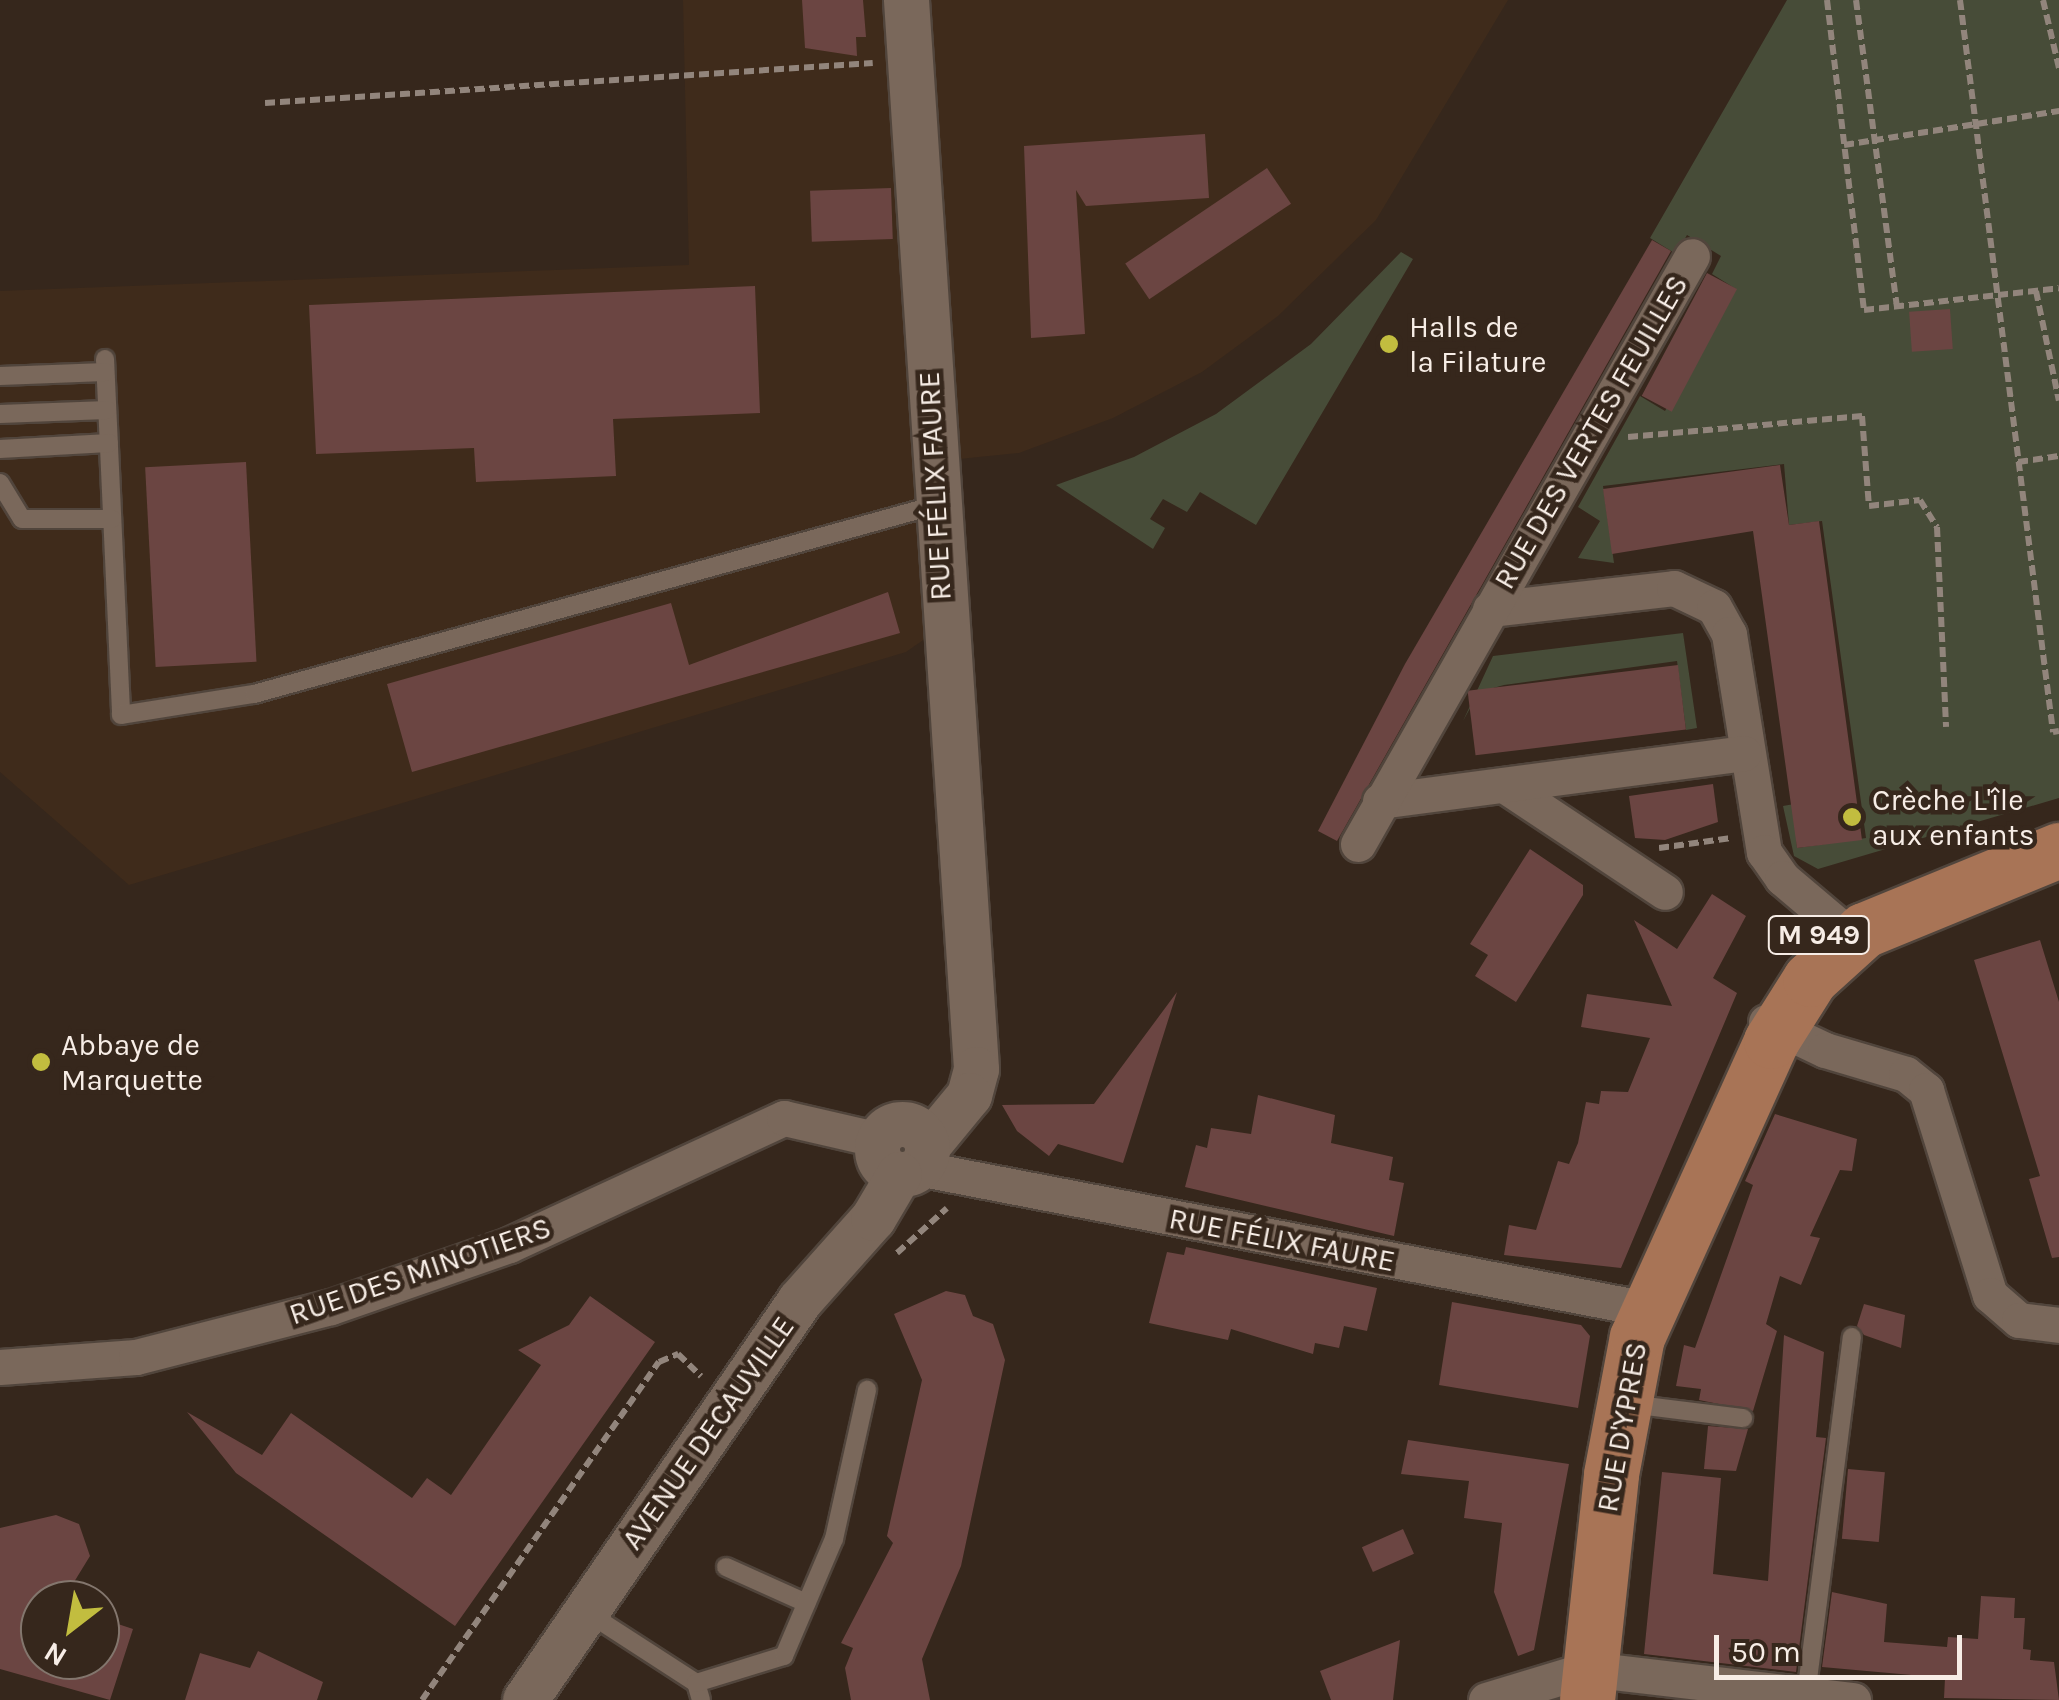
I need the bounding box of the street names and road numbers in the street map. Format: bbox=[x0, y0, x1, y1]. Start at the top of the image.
street label: RUE DES VERTES FEUILLES bbox=[1486, 269, 1696, 595]
street label: RUE FÉLIX FAURE bbox=[911, 371, 959, 601]
road number: M 949 bbox=[1766, 912, 1872, 958]
street label: RUE FÉLIX FAURE bbox=[1166, 1200, 1398, 1280]
street label: RUE DES MINOTIERS bbox=[284, 1209, 556, 1333]
street label: AVENUE DECAUVILLE bbox=[614, 1310, 802, 1556]
street label: RUE D'YPRES bbox=[1589, 1339, 1655, 1515]

